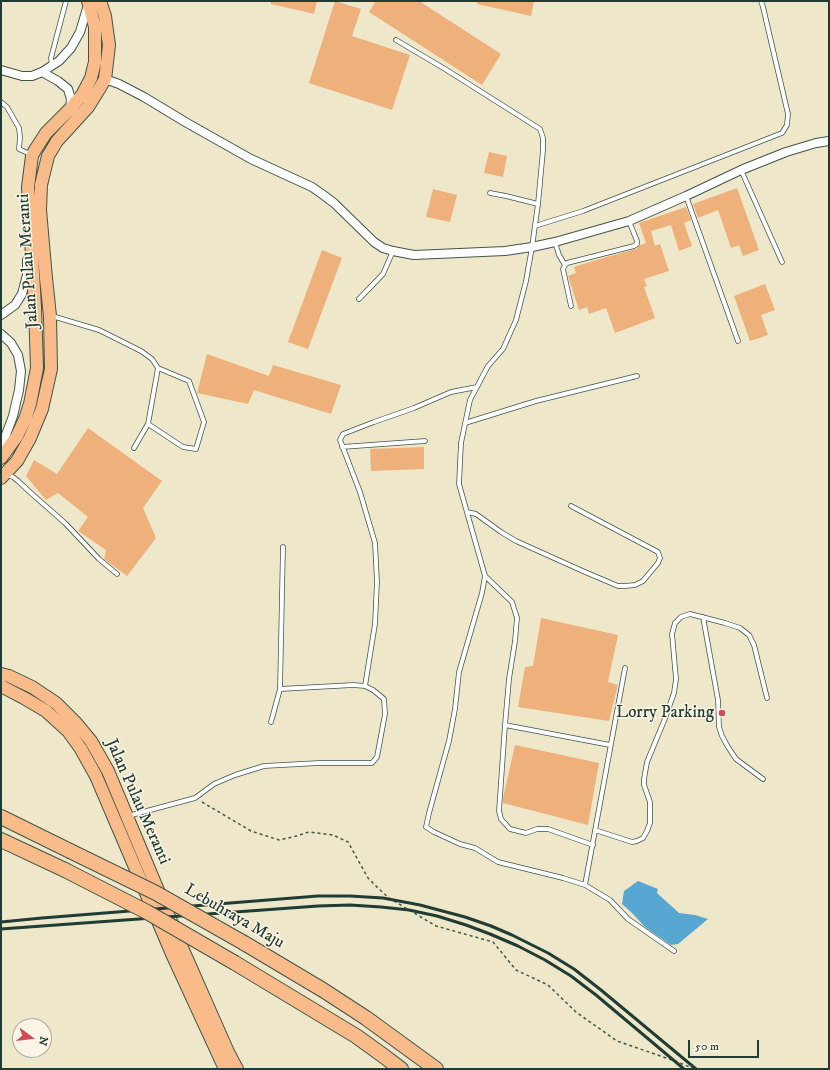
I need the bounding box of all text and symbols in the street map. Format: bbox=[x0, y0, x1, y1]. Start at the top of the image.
street label: Jalan Pulau Meranti bbox=[14, 193, 44, 329]
place label: Lorry Parking bbox=[616, 703, 714, 723]
marker: Lorry Parking bbox=[717, 708, 727, 718]
street label: Jalan Pulau Meranti bbox=[100, 736, 174, 868]
street label: Lebuhraya Maju bbox=[180, 880, 288, 954]
north arrow bbox=[12, 1018, 52, 1058]
scale bar bbox=[690, 1032, 761, 1058]
text: N bbox=[35, 1035, 51, 1047]
text: 50 m bbox=[695, 1039, 719, 1054]

